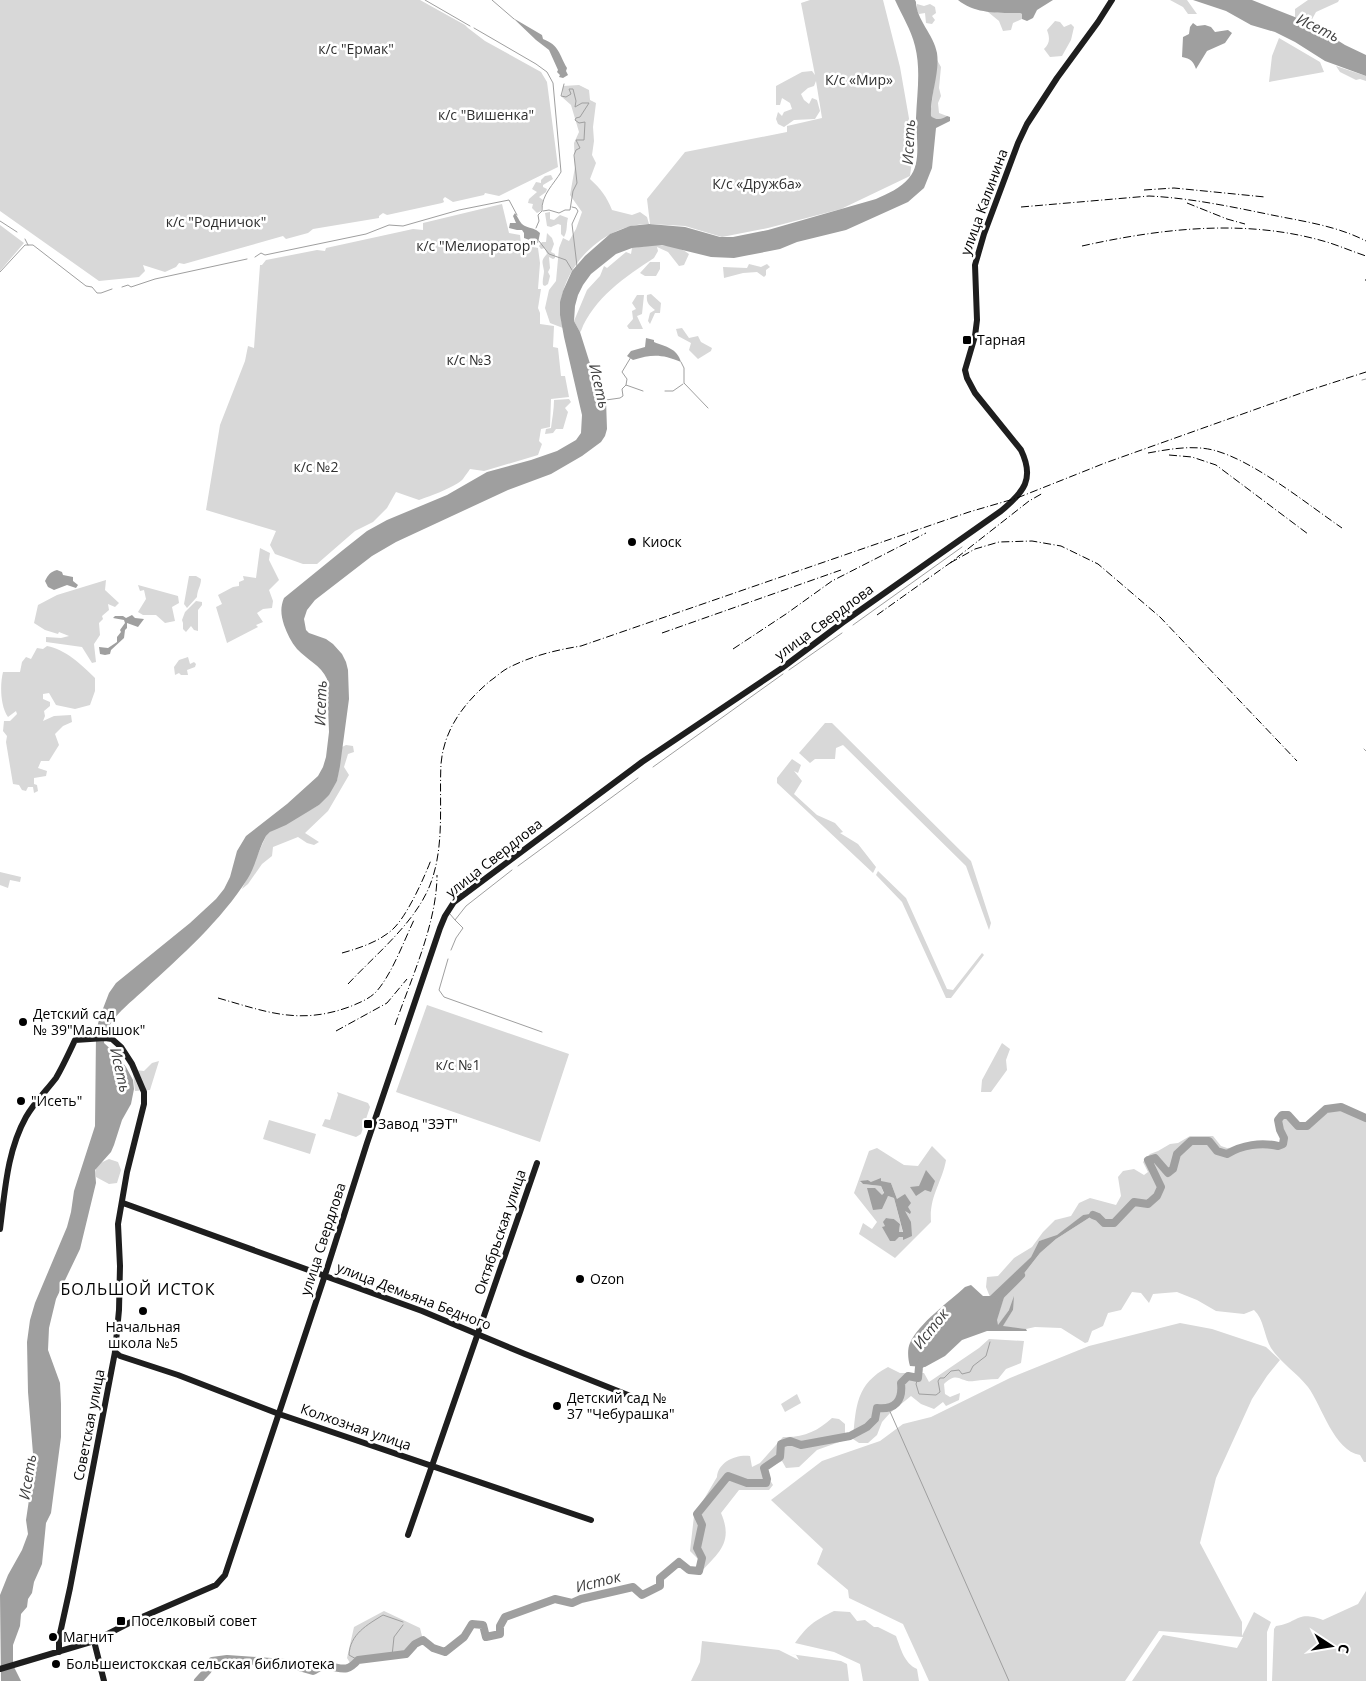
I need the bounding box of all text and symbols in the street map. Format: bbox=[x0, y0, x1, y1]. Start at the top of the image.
water label: Исеть bbox=[1294, 8, 1343, 46]
park label: к/с "Ермак" bbox=[318, 39, 394, 58]
park label: К/с «Мир» bbox=[825, 70, 893, 89]
park label: к/с "Вишенка" bbox=[438, 105, 534, 124]
water label: Исеть bbox=[897, 119, 919, 165]
street label: улица Калинина bbox=[955, 146, 1012, 258]
park label: К/с «Дружба» bbox=[712, 174, 802, 193]
park label: к/с "Родничок" bbox=[166, 212, 266, 231]
park label: к/с "Мелиоратор" bbox=[416, 236, 536, 255]
place label: Тарная bbox=[977, 330, 1025, 349]
marker: Тарная bbox=[961, 334, 973, 346]
park label: к/с №3 bbox=[447, 350, 491, 369]
water label: Исеть bbox=[585, 361, 615, 410]
park label: к/с №2 bbox=[294, 457, 338, 476]
place label: Киоск bbox=[642, 532, 683, 551]
marker: Киоск bbox=[626, 536, 638, 548]
street label: улица Свердлова bbox=[771, 579, 877, 664]
water label: Исеть bbox=[309, 680, 331, 726]
street label: улица Свердлова bbox=[441, 814, 546, 901]
place label: Детский сад № 39"Малышок" bbox=[33, 1004, 145, 1039]
marker: Детский сад № 39"Малышок" bbox=[17, 1016, 29, 1028]
water label: Исеть bbox=[106, 1045, 136, 1094]
park label: к/с №1 bbox=[436, 1055, 480, 1074]
place label: "Исеть" bbox=[31, 1091, 82, 1110]
marker: "Исеть" bbox=[15, 1095, 27, 1107]
place label: Завод "ЗЭТ" bbox=[378, 1114, 458, 1133]
marker: Завод "ЗЭТ" bbox=[362, 1118, 374, 1130]
street label: Октябрьская улица bbox=[469, 1167, 530, 1297]
street label: улица Свердлова bbox=[295, 1180, 350, 1298]
street label: улица Демьяна Бедного bbox=[334, 1257, 494, 1334]
place label: Ozon bbox=[590, 1269, 624, 1288]
marker: Ozon bbox=[574, 1273, 586, 1285]
district label: БОЛЬШОЙ ИСТОК bbox=[60, 1278, 216, 1300]
water label: Исток bbox=[908, 1304, 953, 1353]
marker: Начальная школа №5 bbox=[137, 1305, 149, 1317]
place label: Начальная школа №5 bbox=[105, 1317, 181, 1352]
street label: Советская улица bbox=[68, 1367, 109, 1482]
place label: Детский сад № 37 "Чебурашка" bbox=[567, 1388, 675, 1423]
street label: Колхозная улица bbox=[298, 1399, 414, 1454]
marker: Детский сад № 37 "Чебурашка" bbox=[551, 1400, 563, 1412]
water label: Исеть bbox=[14, 1453, 40, 1501]
water label: Исток bbox=[573, 1566, 623, 1596]
place label: Поселковый совет bbox=[131, 1611, 257, 1630]
marker: Поселковый совет bbox=[115, 1615, 127, 1627]
north arrow bbox=[1306, 1621, 1356, 1671]
place label: Магнит bbox=[63, 1627, 114, 1646]
marker: Магнит bbox=[47, 1631, 59, 1643]
text: С bbox=[1334, 1642, 1354, 1655]
place label: Большеистокская сельская библиотека bbox=[66, 1654, 335, 1673]
marker: Большеистокская сельская библиотека bbox=[50, 1658, 62, 1670]

